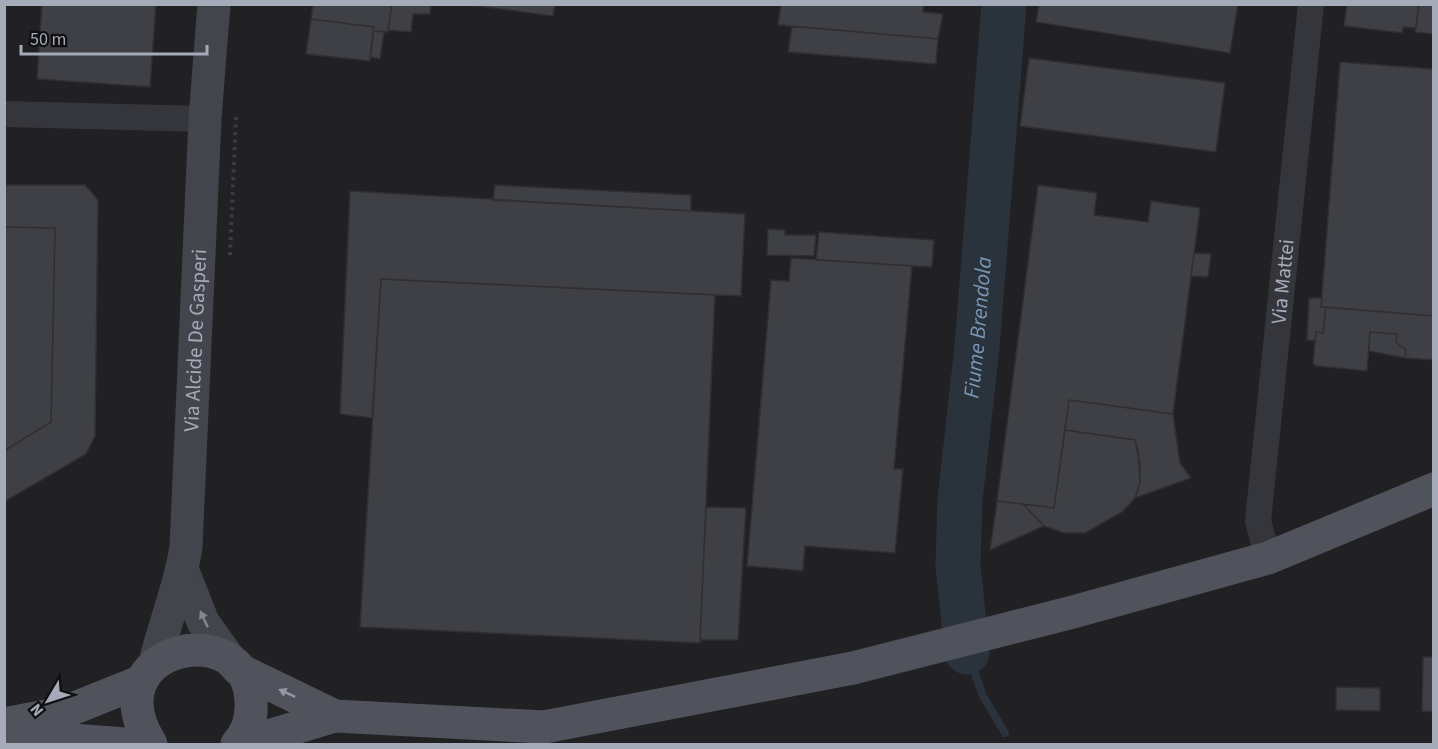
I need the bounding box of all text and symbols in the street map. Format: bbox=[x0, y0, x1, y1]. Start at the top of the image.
scale bar bbox=[21, 18, 207, 56]
text: 50 m bbox=[30, 27, 66, 52]
street label: Via Mattei bbox=[1263, 238, 1302, 326]
street label: Via Alcide De Gasperi bbox=[176, 248, 214, 432]
water label: Fiume Brendola bbox=[955, 255, 1000, 400]
one-way arrow bbox=[200, 611, 209, 628]
north arrow bbox=[18, 671, 78, 731]
one-way arrow bbox=[278, 688, 295, 697]
text: N bbox=[25, 699, 49, 721]

